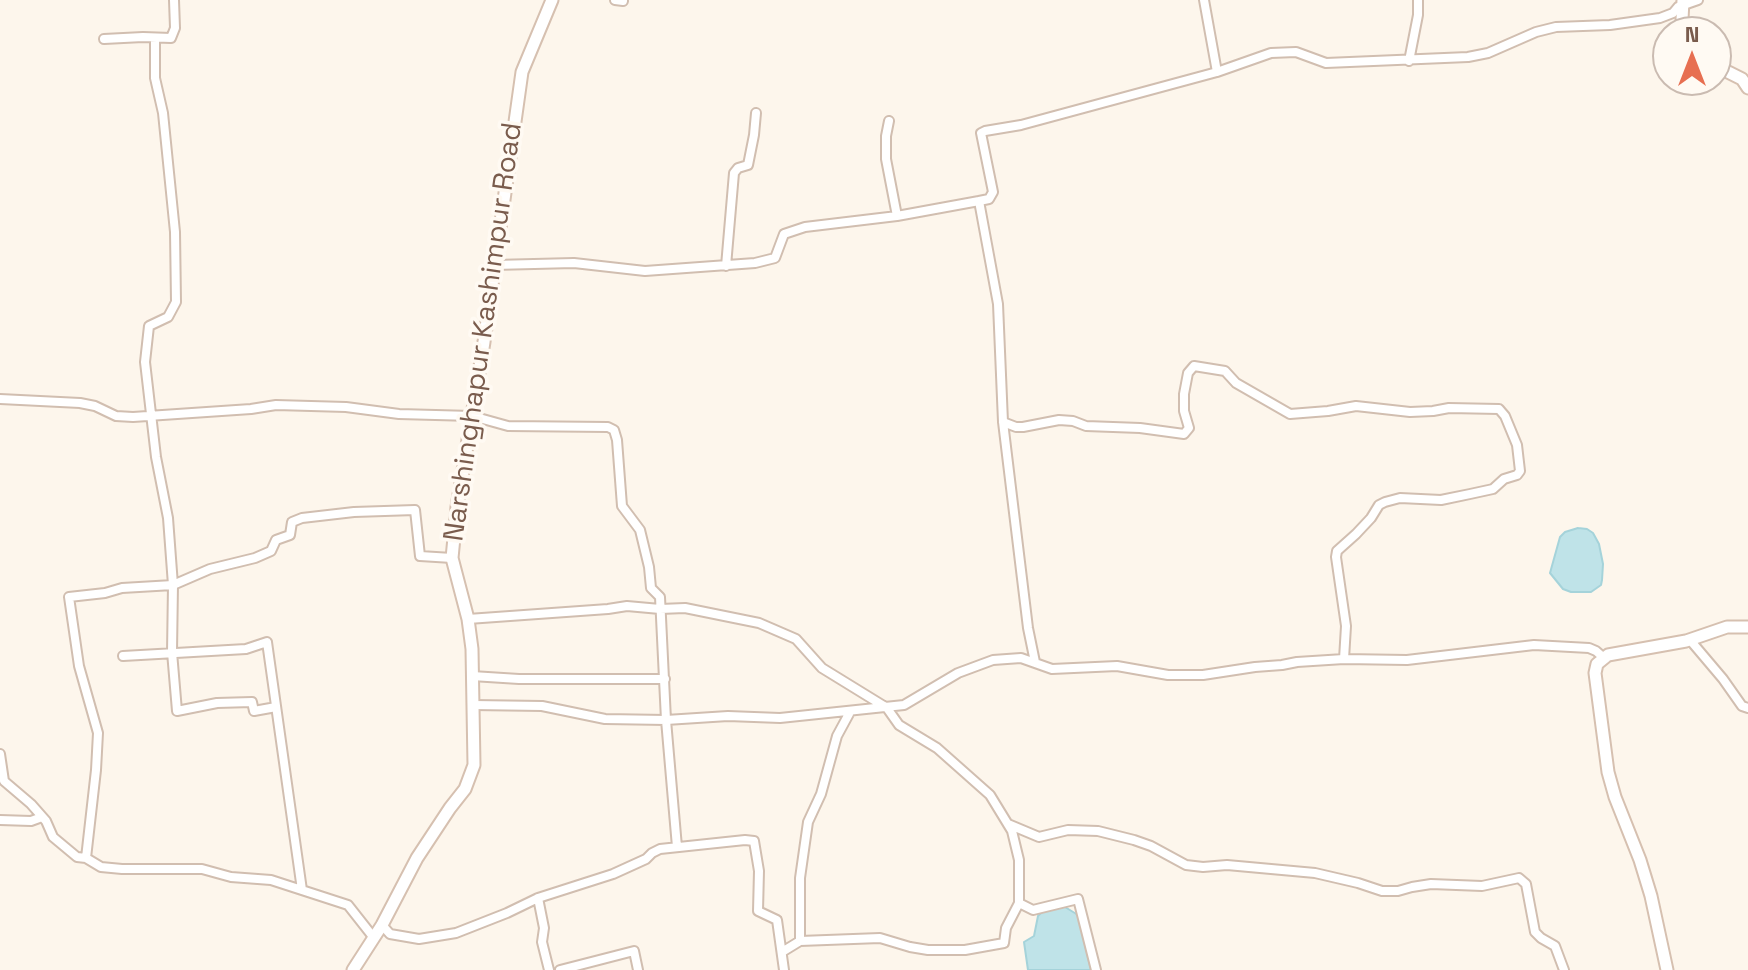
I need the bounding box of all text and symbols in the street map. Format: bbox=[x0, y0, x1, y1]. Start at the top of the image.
north arrow bbox=[1652, 16, 1732, 96]
text: N bbox=[1685, 20, 1699, 48]
street label: Narshinghapur Kashimpur Road bbox=[438, 120, 530, 544]

